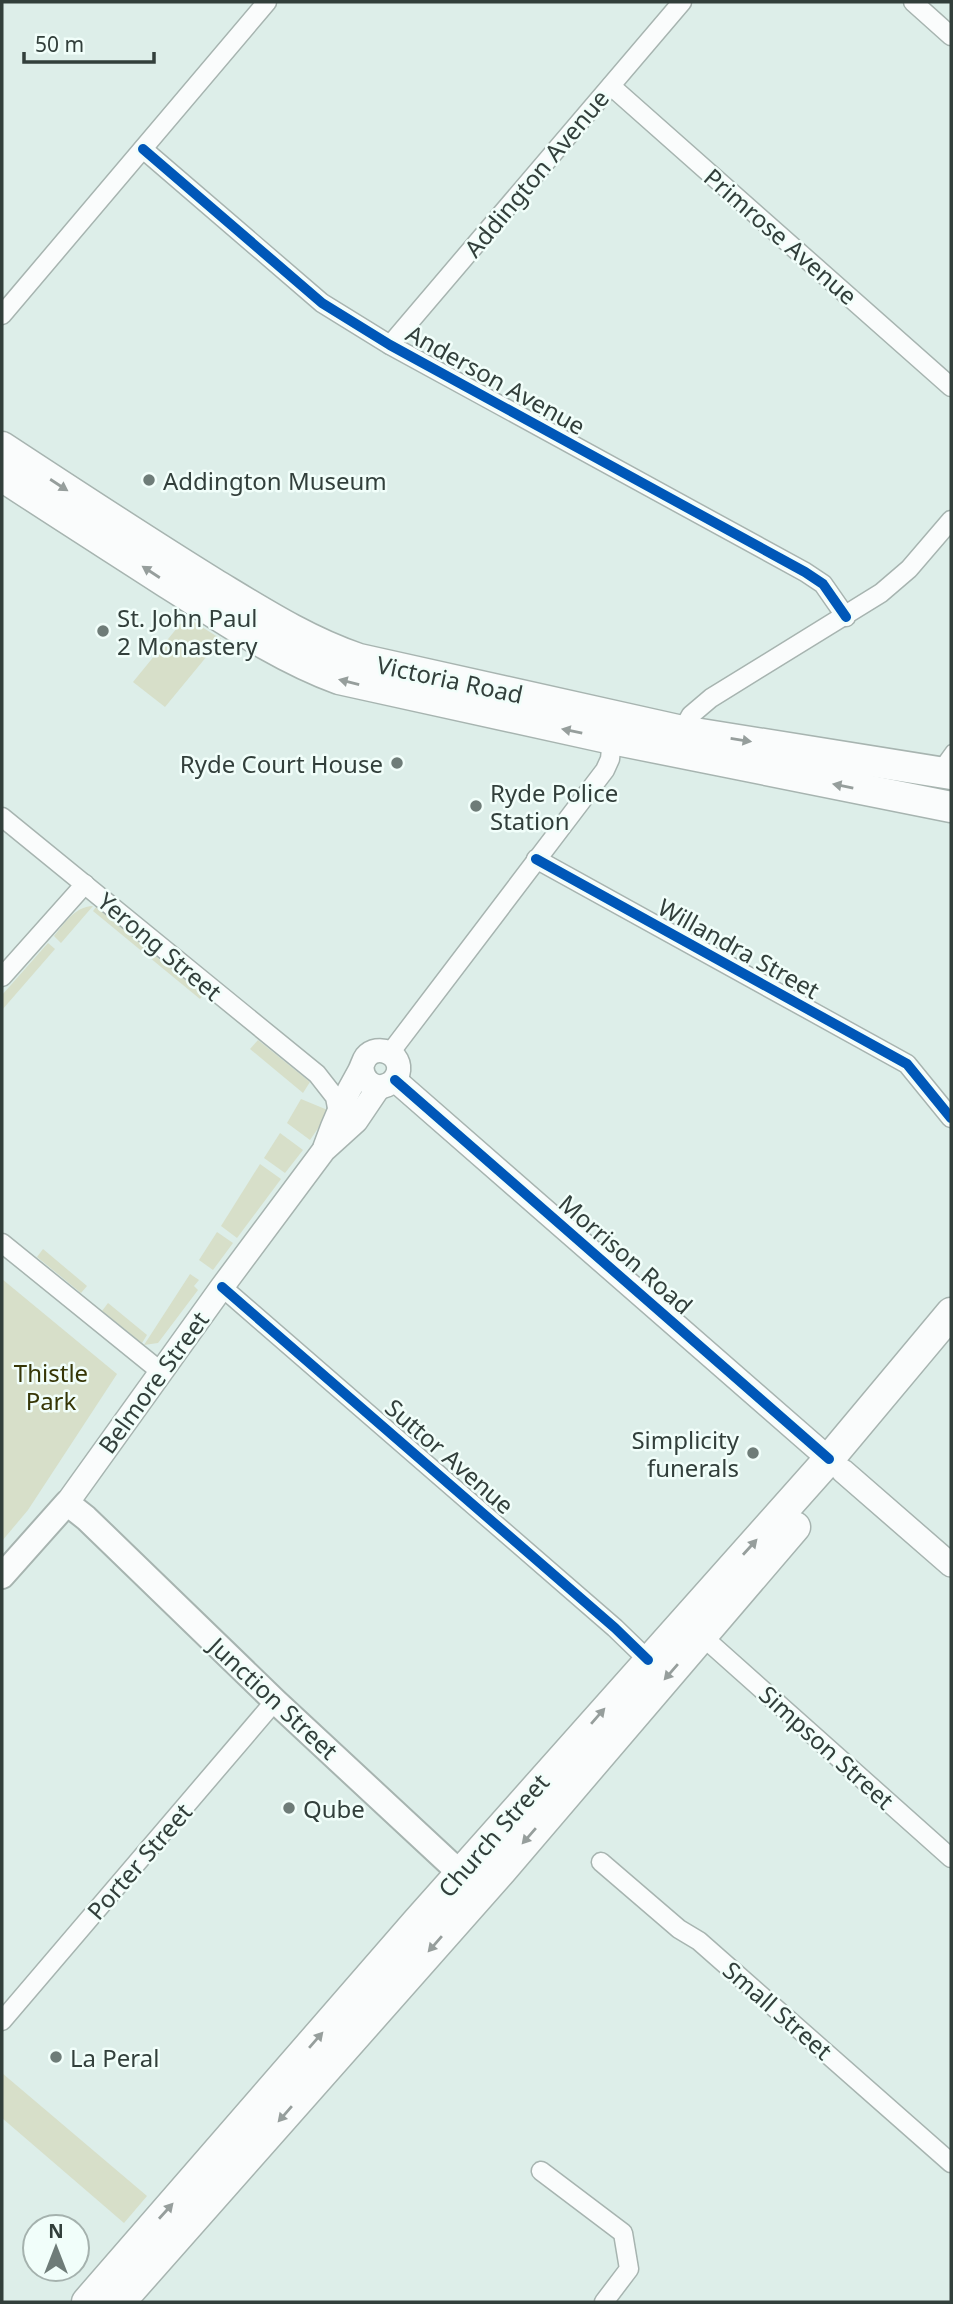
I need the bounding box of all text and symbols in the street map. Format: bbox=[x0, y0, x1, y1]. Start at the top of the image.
scale bar bbox=[24, 21, 154, 65]
text: 50 m bbox=[35, 30, 84, 58]
street label: Addington Avenue bbox=[456, 82, 616, 264]
street label: Primrose Avenue bbox=[698, 160, 864, 312]
street label: Anderson Avenue bbox=[401, 316, 591, 442]
place label: Addington Museum bbox=[163, 464, 387, 497]
marker: Addington Museum bbox=[141, 472, 157, 488]
one-way arrow bbox=[49, 478, 69, 491]
one-way arrow bbox=[141, 566, 161, 579]
place label: St. John Paul 2 Monastery bbox=[117, 601, 258, 662]
marker: St. John Paul 2 Monastery bbox=[95, 623, 111, 639]
street label: Victoria Road bbox=[374, 647, 526, 711]
one-way arrow bbox=[338, 676, 360, 687]
one-way arrow bbox=[561, 725, 583, 736]
one-way arrow bbox=[730, 735, 752, 746]
place label: Ryde Court House bbox=[180, 747, 383, 780]
marker: Ryde Court House bbox=[389, 755, 405, 771]
place label: Ryde Police Station bbox=[490, 776, 618, 837]
one-way arrow bbox=[832, 780, 854, 791]
marker: Ryde Police Station bbox=[468, 798, 484, 814]
street label: Yerong Street bbox=[91, 884, 229, 1008]
street label: Willandra Street bbox=[652, 890, 826, 1006]
street label: Morrison Road bbox=[552, 1187, 700, 1321]
street label: Belmore Street bbox=[90, 1304, 216, 1460]
park label: Thistle Park bbox=[14, 1356, 88, 1417]
street label: Suttor Avenue bbox=[379, 1391, 521, 1521]
place label: Simplicity funerals bbox=[631, 1423, 740, 1484]
marker: Simplicity funerals bbox=[745, 1445, 761, 1461]
one-way arrow bbox=[742, 1539, 758, 1556]
street label: Junction Street bbox=[201, 1628, 346, 1767]
one-way arrow bbox=[663, 1663, 679, 1681]
street label: Simpson Street bbox=[753, 1678, 902, 1817]
one-way arrow bbox=[590, 1707, 606, 1725]
street label: Church Street bbox=[430, 1766, 556, 1904]
place label: Qube bbox=[303, 1792, 365, 1825]
street label: Porter Street bbox=[79, 1795, 199, 1926]
marker: Qube bbox=[281, 1800, 297, 1816]
one-way arrow bbox=[521, 1827, 537, 1845]
one-way arrow bbox=[428, 1935, 443, 1952]
street label: Small Street bbox=[716, 1953, 840, 2067]
one-way arrow bbox=[308, 2031, 323, 2048]
place label: La Peral bbox=[70, 2041, 159, 2074]
marker: La Peral bbox=[48, 2049, 64, 2065]
one-way arrow bbox=[278, 2106, 293, 2123]
one-way arrow bbox=[158, 2202, 174, 2220]
north arrow bbox=[21, 2213, 91, 2283]
text: N bbox=[48, 2218, 64, 2244]

